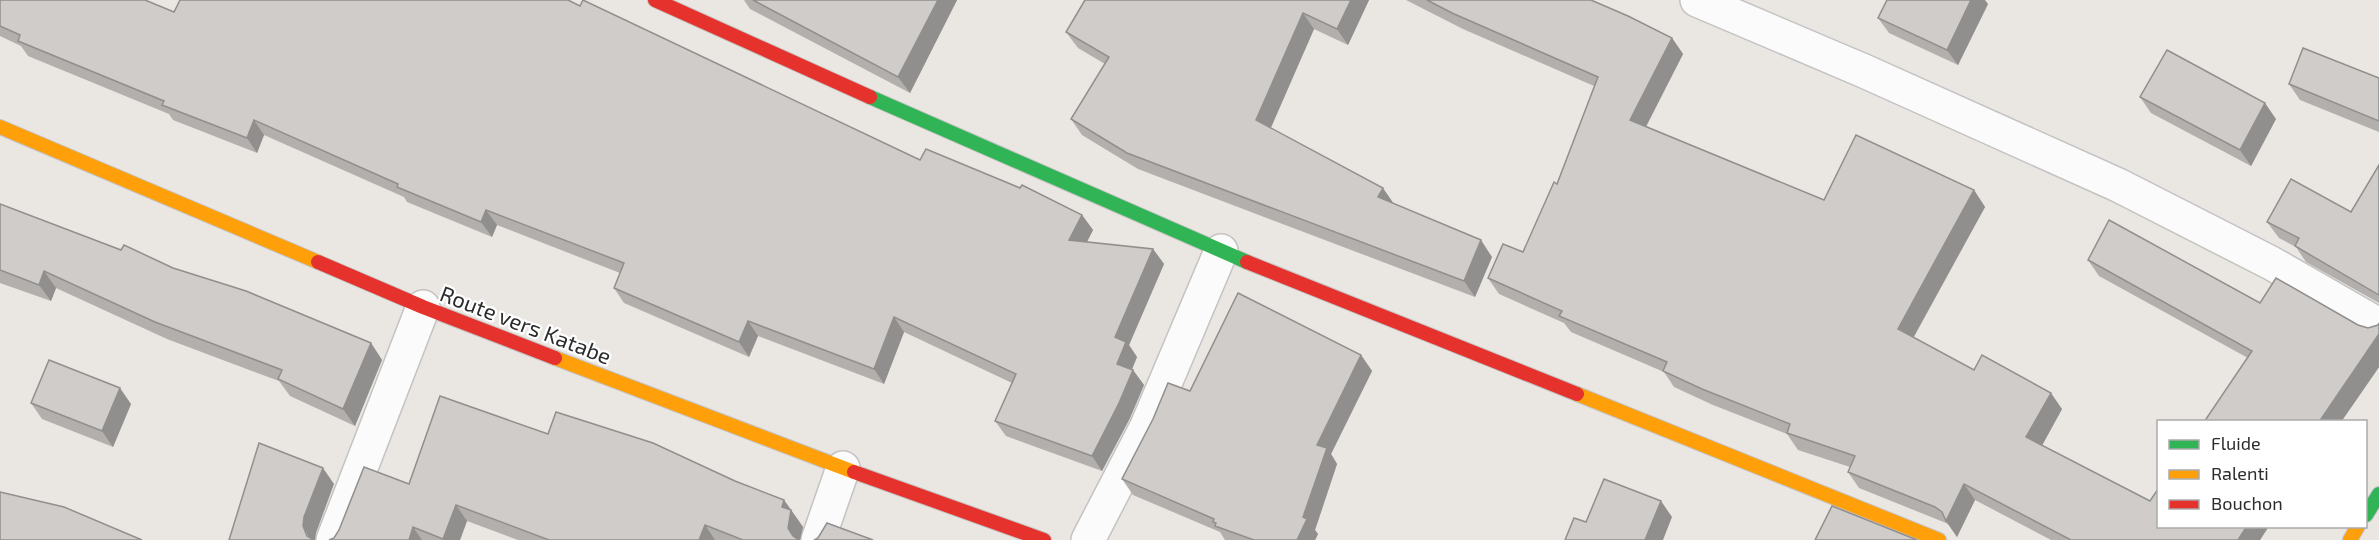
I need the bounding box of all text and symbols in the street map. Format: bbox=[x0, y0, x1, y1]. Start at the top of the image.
street label: Route vers Katabe bbox=[437, 279, 615, 369]
legend bbox=[2157, 420, 2367, 528]
text: Fluide bbox=[2211, 432, 2261, 454]
text: Ralenti bbox=[2211, 462, 2269, 484]
text: Bouchon bbox=[2211, 492, 2283, 514]

